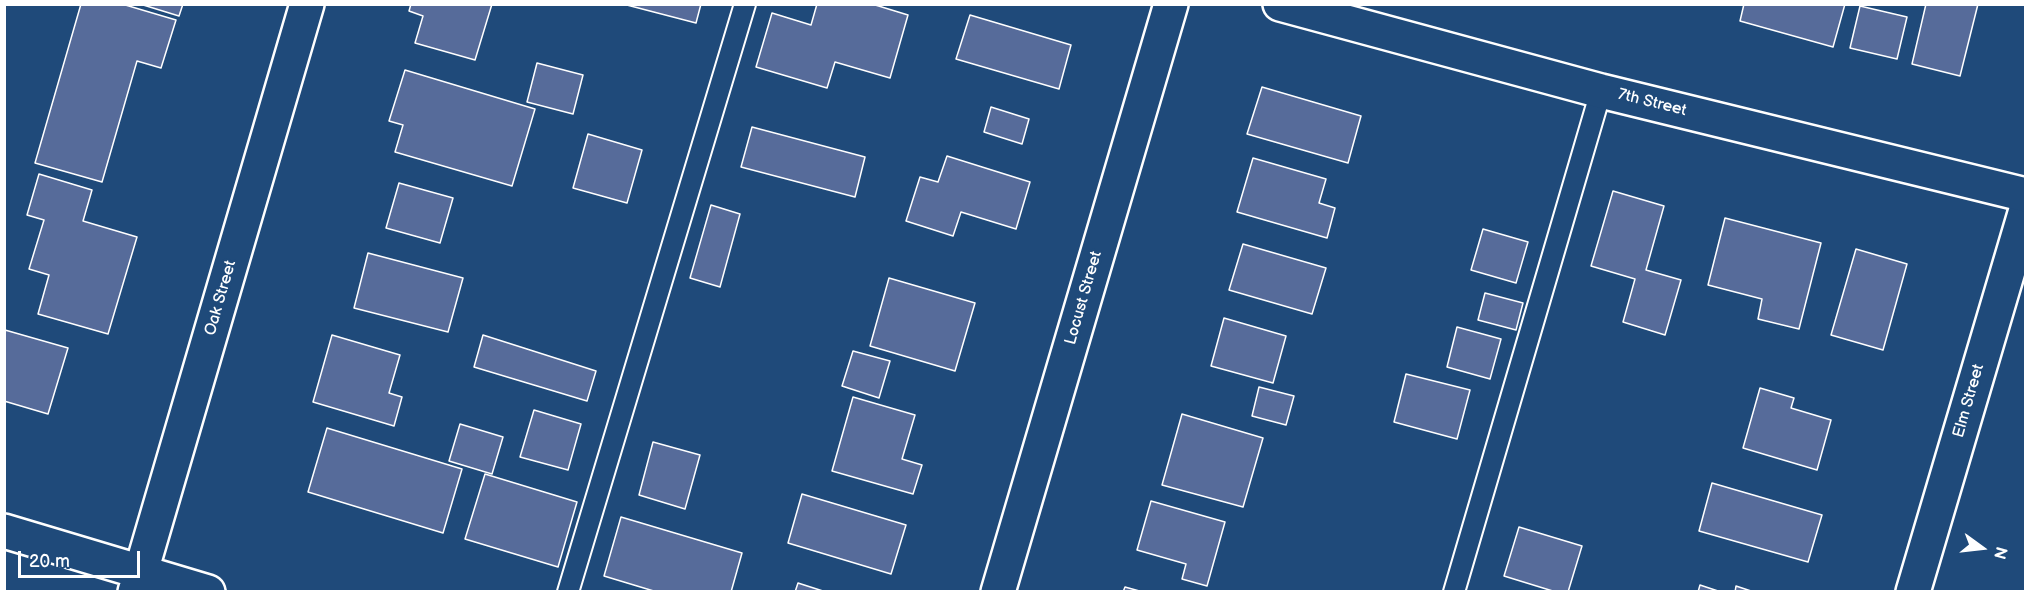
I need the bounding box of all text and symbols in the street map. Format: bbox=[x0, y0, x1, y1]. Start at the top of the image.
street label: 7th Street bbox=[1616, 85, 1688, 121]
street label: Locust Street bbox=[1061, 249, 1107, 347]
street label: Oak Street bbox=[201, 258, 241, 338]
street label: Elm Street bbox=[1949, 362, 1989, 440]
north arrow bbox=[1952, 518, 2012, 578]
scale bar bbox=[21, 539, 142, 577]
text: N bbox=[1989, 545, 2011, 561]
text: 20 m bbox=[29, 551, 70, 572]

